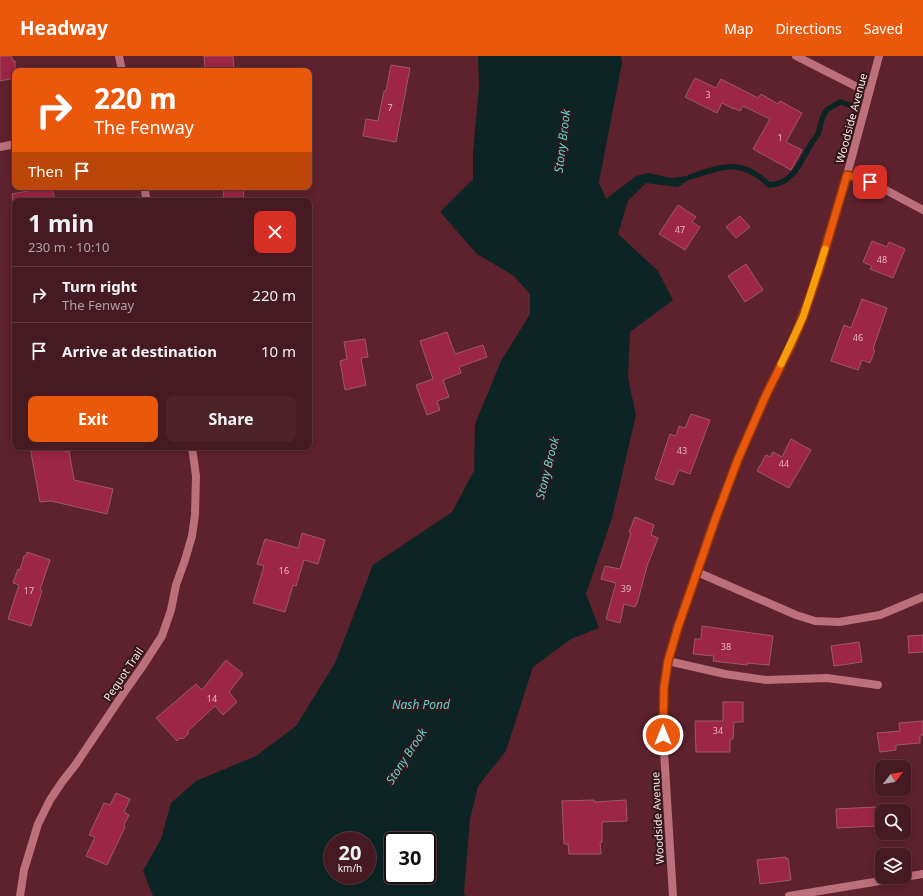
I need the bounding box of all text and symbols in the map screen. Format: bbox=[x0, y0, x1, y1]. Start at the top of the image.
text: Headway bbox=[20, 15, 108, 41]
text: Map bbox=[724, 19, 753, 38]
text: Directions bbox=[775, 19, 842, 38]
text: Saved bbox=[864, 19, 903, 38]
street label: Woodside Avenue bbox=[832, 71, 870, 165]
text: 220 m bbox=[94, 79, 177, 117]
icon: right bbox=[28, 84, 80, 136]
house number: 3 bbox=[705, 88, 711, 101]
house number: 7 bbox=[387, 101, 393, 114]
water label: Stony Brook bbox=[550, 107, 574, 174]
text: The Fenway bbox=[94, 115, 194, 139]
house number: 1 bbox=[777, 131, 783, 144]
icon: arrive bbox=[71, 160, 93, 182]
text: Then bbox=[28, 161, 63, 181]
pin bbox=[853, 165, 887, 199]
icon: arrive bbox=[859, 171, 881, 193]
text: 1 min bbox=[28, 206, 94, 239]
button: close bbox=[254, 211, 296, 253]
house number: 47 bbox=[675, 223, 685, 236]
text: 230 m · 10:10 bbox=[28, 238, 109, 256]
house number: 48 bbox=[877, 253, 887, 266]
text: Turn right bbox=[62, 276, 137, 296]
icon: right bbox=[28, 284, 50, 306]
text: 220 m bbox=[252, 285, 296, 305]
text: The Fenway bbox=[62, 296, 134, 314]
house number: 46 bbox=[853, 331, 863, 344]
icon: arrive bbox=[28, 340, 50, 362]
text: Arrive at destination bbox=[62, 341, 217, 361]
text: 10 m bbox=[261, 341, 296, 361]
button: Exit bbox=[28, 396, 158, 442]
button: Share bbox=[166, 396, 296, 442]
water label: Stony Brook bbox=[531, 434, 563, 501]
house number: 43 bbox=[677, 444, 687, 457]
house number: 44 bbox=[779, 457, 789, 470]
house number: 16 bbox=[279, 564, 289, 577]
house number: 39 bbox=[621, 582, 631, 595]
house number: 17 bbox=[24, 584, 34, 597]
house number: 38 bbox=[721, 640, 731, 653]
street label: Pequot Trail bbox=[100, 644, 146, 704]
house number: 14 bbox=[207, 692, 217, 705]
water label: Nash Pond bbox=[392, 696, 451, 713]
position arrow bbox=[642, 714, 684, 756]
water label: Stony Brook bbox=[382, 724, 431, 787]
house number: 34 bbox=[713, 724, 723, 737]
north arrow bbox=[875, 760, 911, 796]
map controls bbox=[875, 760, 911, 884]
street label: Woodside Avenue bbox=[647, 771, 667, 865]
button: search bbox=[875, 804, 911, 840]
speed limit sign: 30 bbox=[384, 832, 436, 884]
text: 20 bbox=[339, 839, 361, 866]
button: layers bbox=[875, 848, 911, 884]
text: km/h bbox=[338, 861, 362, 875]

